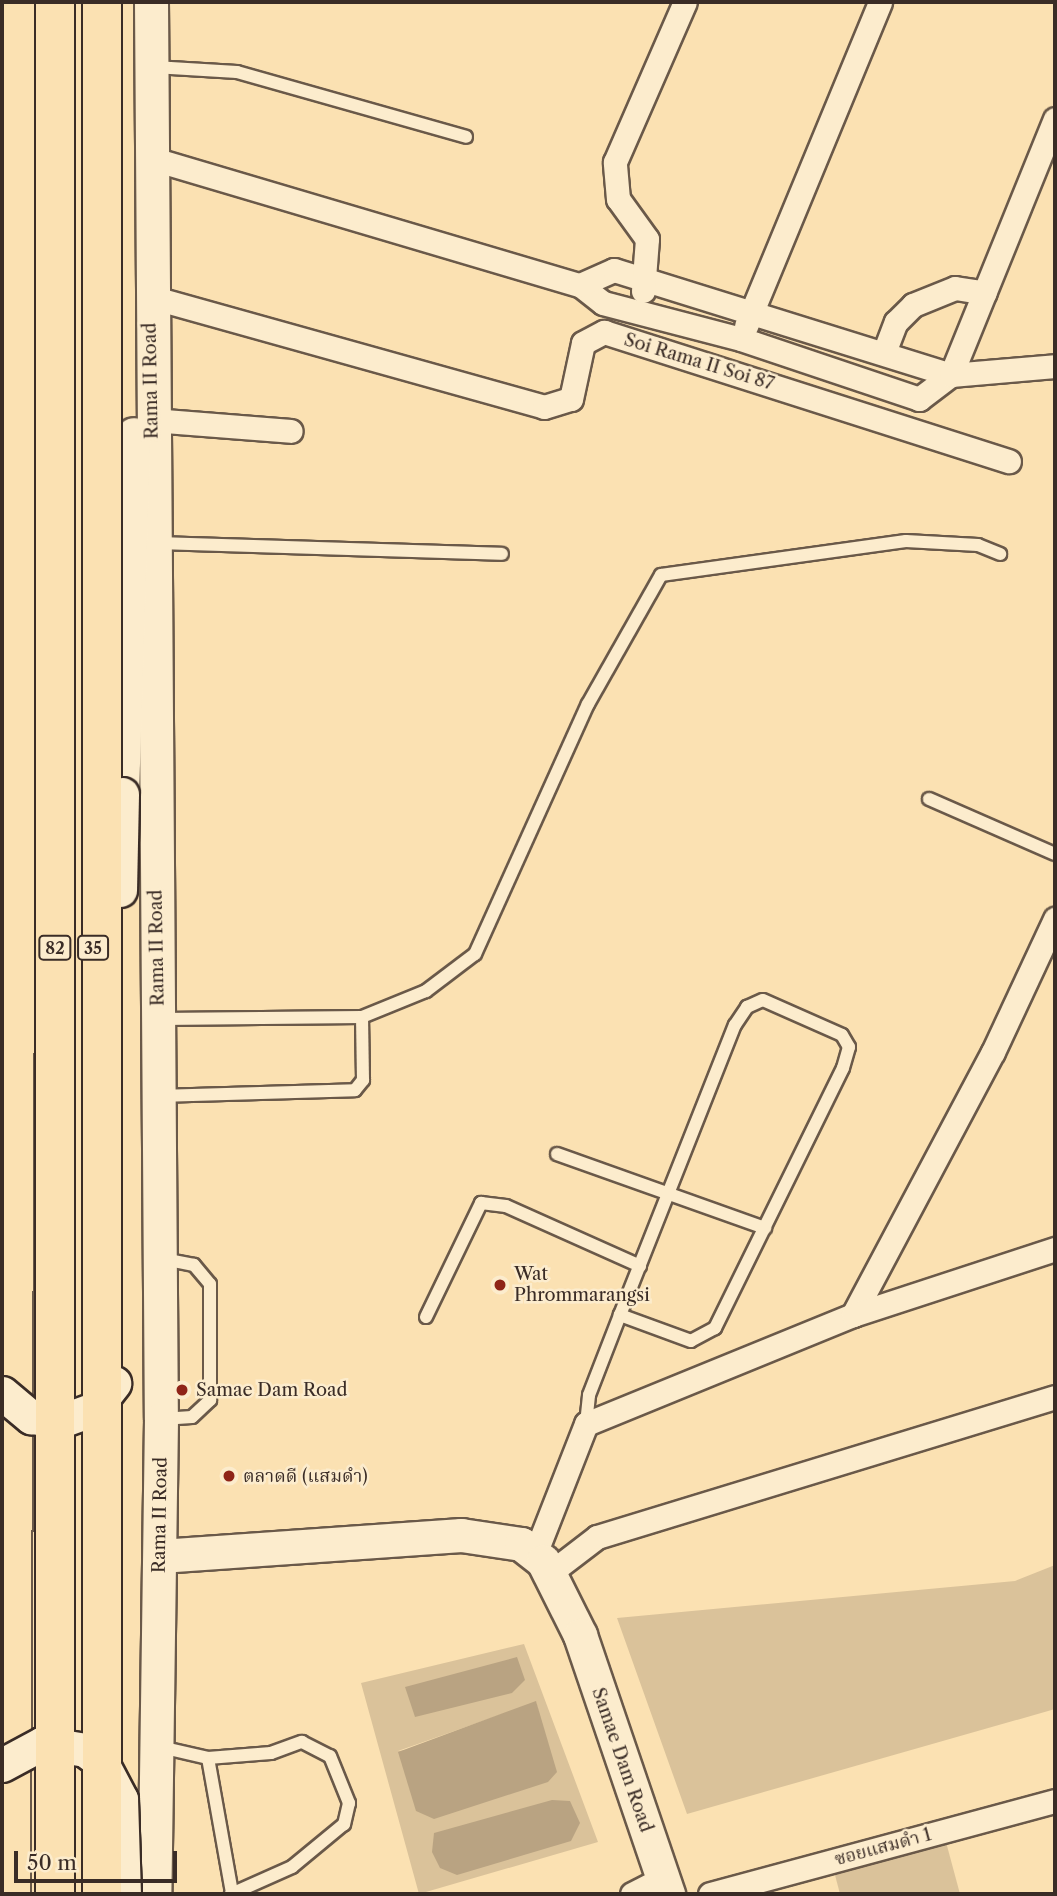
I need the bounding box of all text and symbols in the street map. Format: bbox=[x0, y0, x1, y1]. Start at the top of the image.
street label: Rama II Road bbox=[139, 323, 163, 439]
street label: Soi Rama II Soi 87 bbox=[621, 329, 777, 395]
street label: Rama II Road bbox=[145, 890, 169, 1006]
road number: 82 bbox=[38, 936, 72, 960]
road number: 35 bbox=[76, 936, 110, 960]
place label: Wat Phrommarangsi bbox=[514, 1264, 650, 1306]
marker: Wat Phrommarangsi bbox=[492, 1277, 508, 1293]
place label: Samae Dam Road bbox=[196, 1379, 347, 1401]
marker: Samae Dam Road bbox=[174, 1382, 190, 1398]
street label: Rama II Road bbox=[148, 1457, 172, 1573]
place label: ตลาดดี (แสมดำ) bbox=[243, 1465, 368, 1487]
marker: ตลาดดี (แสมดำ) bbox=[221, 1468, 237, 1484]
street label: Samae Dam Road bbox=[587, 1685, 657, 1835]
street label: ซอยแสมดำ 1 bbox=[832, 1824, 934, 1870]
scale bar bbox=[18, 1836, 180, 1880]
text: 50 m bbox=[27, 1850, 77, 1875]

